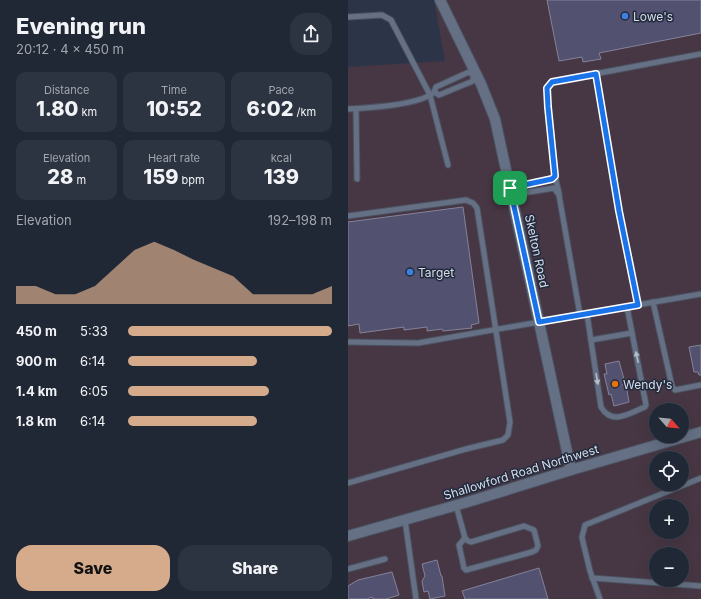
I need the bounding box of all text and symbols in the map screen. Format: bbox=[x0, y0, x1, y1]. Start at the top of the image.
place label: Lowe's bbox=[633, 9, 673, 24]
marker: Lowe's bbox=[620, 11, 630, 21]
text: Evening run bbox=[16, 13, 146, 39]
button: share bbox=[290, 13, 332, 55]
text: 20:12 · 4 × 450 m bbox=[16, 41, 124, 57]
text: Distance bbox=[44, 83, 89, 97]
text: Time bbox=[161, 83, 187, 97]
text: Pace bbox=[268, 83, 294, 97]
text: 1.80 bbox=[36, 97, 78, 121]
text: 10:52 bbox=[146, 97, 202, 121]
text: 6:02 bbox=[247, 97, 293, 121]
text: km bbox=[78, 105, 97, 119]
text: /km bbox=[293, 105, 316, 119]
text: Elevation bbox=[43, 151, 90, 165]
text: Heart rate bbox=[148, 151, 200, 165]
text: kcal bbox=[271, 151, 292, 165]
text: 28 bbox=[47, 165, 73, 189]
text: 159 bbox=[143, 165, 178, 189]
text: 139 bbox=[264, 165, 299, 189]
pin bbox=[493, 171, 527, 205]
text: m bbox=[73, 173, 86, 187]
text: bpm bbox=[178, 173, 205, 187]
icon: arrive bbox=[499, 177, 521, 199]
text: Elevation bbox=[16, 212, 72, 228]
text: 192–198 m bbox=[268, 212, 332, 228]
street label: Skelton Road bbox=[522, 213, 552, 289]
place label: Target bbox=[418, 265, 454, 280]
marker: Target bbox=[405, 267, 415, 277]
text: 450 m bbox=[16, 323, 57, 339]
text: 5:33 bbox=[80, 323, 108, 339]
one-way arrow bbox=[634, 351, 640, 364]
text: 900 m bbox=[16, 353, 57, 369]
text: 6:14 bbox=[80, 353, 106, 369]
one-way arrow bbox=[594, 373, 600, 385]
place label: Wendy's bbox=[623, 377, 672, 392]
marker: Wendy's bbox=[610, 379, 620, 389]
text: 1.4 km bbox=[16, 383, 57, 399]
text: 6:05 bbox=[80, 383, 108, 399]
north arrow bbox=[649, 403, 689, 443]
map controls bbox=[649, 403, 689, 587]
text: 1.8 km bbox=[16, 413, 57, 429]
text: 6:14 bbox=[80, 413, 106, 429]
street label: Shallowford Road Northwest bbox=[442, 441, 601, 503]
button: locate bbox=[649, 451, 689, 491]
button: + bbox=[649, 499, 689, 539]
button: Save bbox=[16, 545, 170, 591]
button: Share bbox=[178, 545, 332, 591]
button: − bbox=[649, 547, 689, 587]

